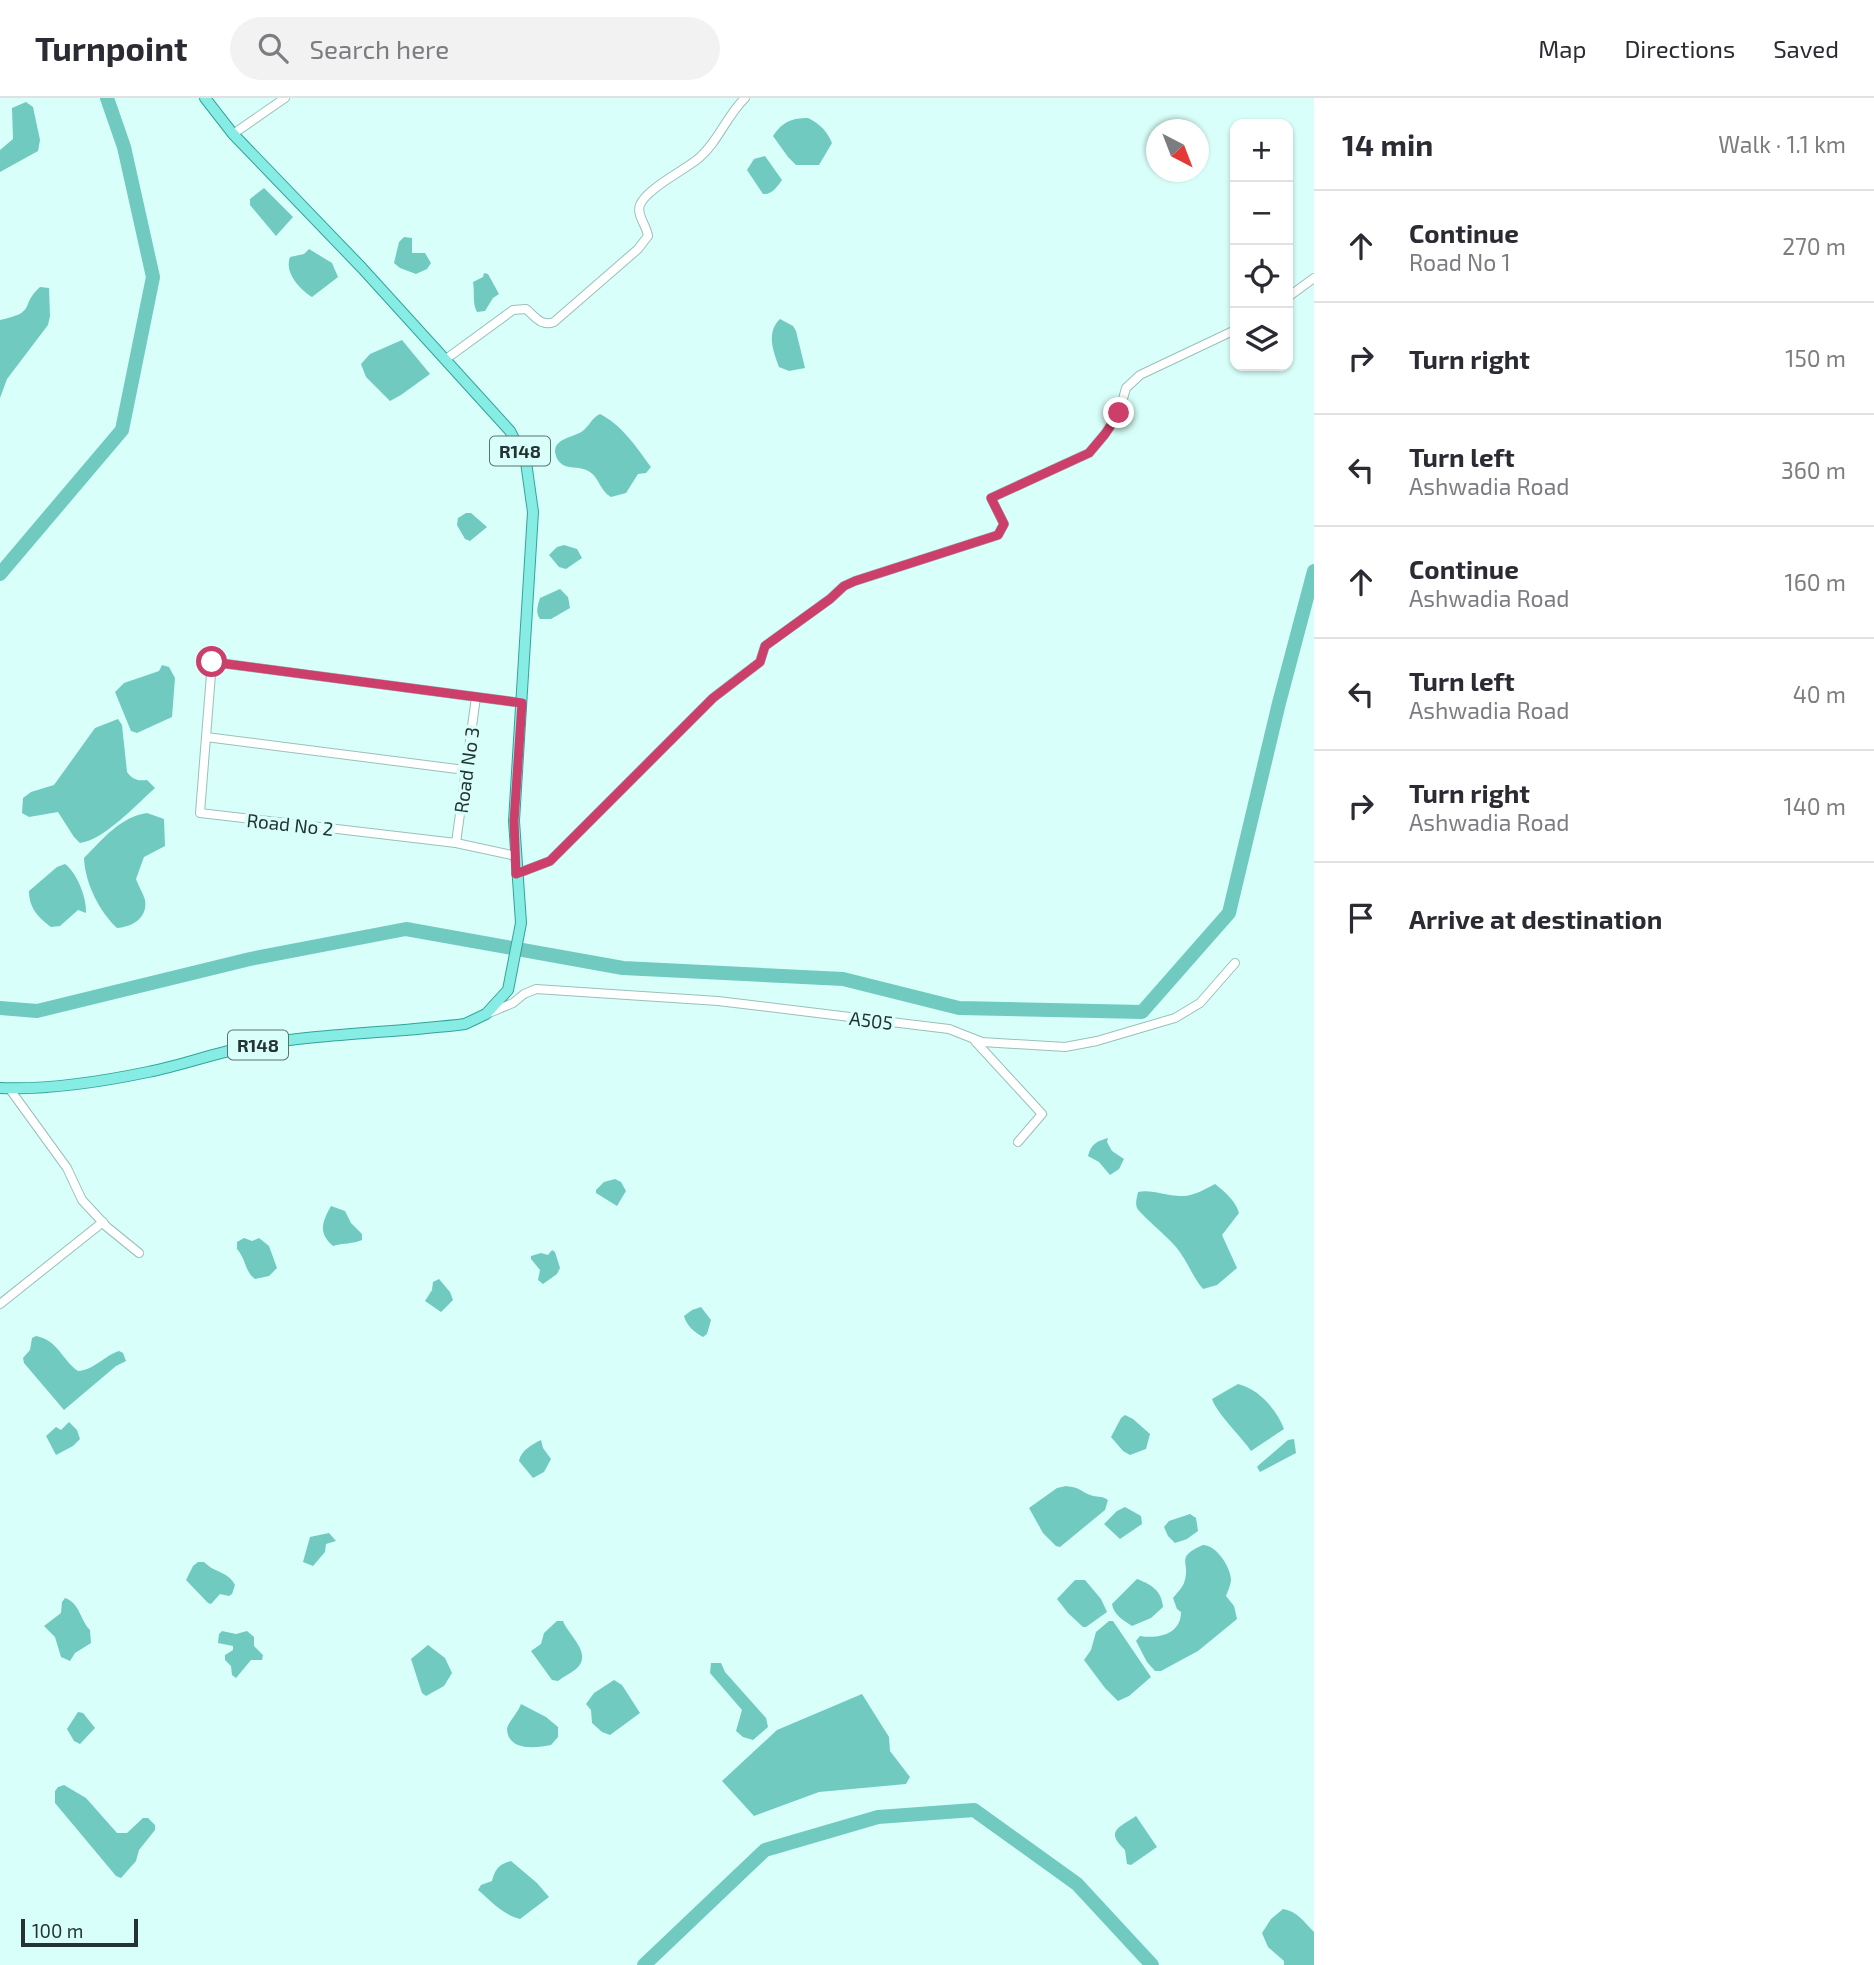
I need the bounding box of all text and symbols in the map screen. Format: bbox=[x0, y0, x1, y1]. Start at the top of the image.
search box bbox=[230, 17, 720, 80]
text: Turnpoint bbox=[35, 28, 188, 68]
icon: search bbox=[254, 29, 292, 67]
text: Search here bbox=[310, 33, 449, 64]
text: Map bbox=[1538, 34, 1586, 63]
text: Directions bbox=[1624, 34, 1735, 63]
text: Saved bbox=[1773, 34, 1839, 63]
north arrow bbox=[1146, 119, 1209, 182]
map controls bbox=[1230, 119, 1293, 371]
button: + bbox=[1230, 119, 1293, 182]
text: 14 min bbox=[1342, 126, 1433, 162]
text: Walk · 1.1 km bbox=[1718, 130, 1846, 158]
button: − bbox=[1230, 182, 1293, 245]
text: Continue bbox=[1409, 217, 1519, 248]
icon: ahead bbox=[1342, 227, 1380, 265]
text: 270 m bbox=[1782, 232, 1846, 260]
button: locate bbox=[1230, 245, 1293, 308]
text: Road No 1 bbox=[1409, 248, 1511, 276]
button: layers bbox=[1230, 308, 1293, 371]
icon: right bbox=[1342, 339, 1380, 377]
text: Turn right bbox=[1409, 343, 1530, 374]
text: 150 m bbox=[1785, 344, 1846, 372]
route end bbox=[1103, 397, 1134, 428]
road number: R148 bbox=[490, 436, 550, 466]
text: Turn left bbox=[1409, 441, 1515, 472]
icon: left bbox=[1342, 451, 1380, 489]
text: 360 m bbox=[1781, 456, 1846, 484]
text: Ashwadia Road bbox=[1409, 472, 1569, 500]
text: Continue bbox=[1409, 553, 1519, 584]
icon: ahead bbox=[1342, 563, 1380, 601]
text: 160 m bbox=[1785, 568, 1846, 596]
text: Ashwadia Road bbox=[1409, 584, 1569, 612]
route start bbox=[196, 646, 227, 677]
text: Turn left bbox=[1409, 665, 1515, 696]
icon: left bbox=[1342, 675, 1380, 713]
text: 40 m bbox=[1793, 680, 1846, 708]
text: Ashwadia Road bbox=[1409, 696, 1569, 724]
street label: Road No 3 bbox=[449, 725, 483, 815]
text: Turn right bbox=[1409, 777, 1530, 808]
icon: right bbox=[1342, 787, 1380, 825]
text: 140 m bbox=[1784, 792, 1846, 820]
street label: Road No 2 bbox=[245, 808, 335, 840]
text: Ashwadia Road bbox=[1409, 808, 1569, 836]
icon: arrive bbox=[1342, 899, 1380, 937]
text: Arrive at destination bbox=[1409, 903, 1662, 934]
street label: A505 bbox=[848, 1006, 894, 1034]
road number: R148 bbox=[228, 1030, 288, 1060]
scale bar bbox=[21, 1916, 138, 1948]
text: 100 m bbox=[32, 1919, 83, 1942]

